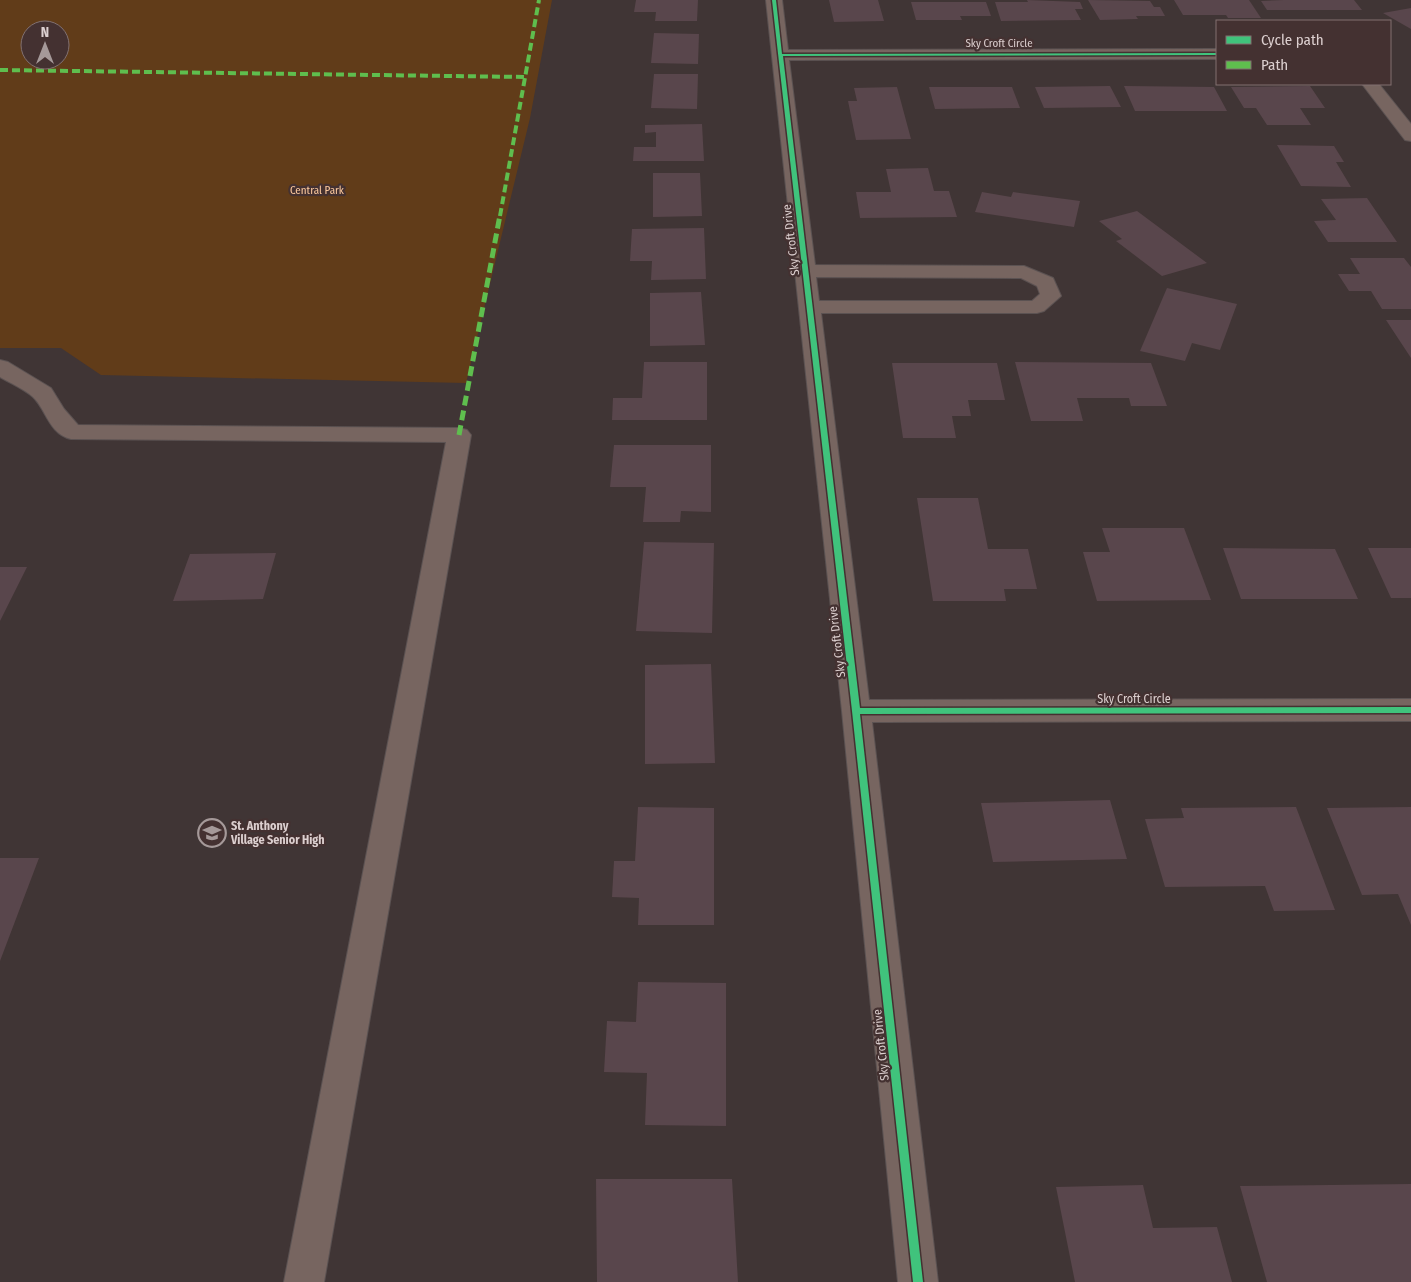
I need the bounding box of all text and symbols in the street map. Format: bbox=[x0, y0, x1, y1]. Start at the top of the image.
north arrow bbox=[20, 20, 70, 70]
legend bbox=[1216, 20, 1391, 85]
text: N bbox=[41, 24, 49, 41]
text: Cycle path bbox=[1261, 31, 1324, 49]
street label: Sky Croft Circle bbox=[965, 37, 1033, 50]
text: Path bbox=[1261, 56, 1288, 74]
park label: Central Park bbox=[290, 184, 345, 197]
street label: Sky Croft Drive bbox=[780, 204, 802, 276]
street label: Sky Croft Drive bbox=[826, 606, 848, 678]
street label: Sky Croft Circle bbox=[1097, 692, 1171, 706]
school or university icon: St. Anthony Village Senior High bbox=[197, 818, 227, 848]
place label: St. Anthony Village Senior High bbox=[230, 819, 325, 847]
street label: Sky Croft Drive bbox=[870, 1009, 892, 1081]

